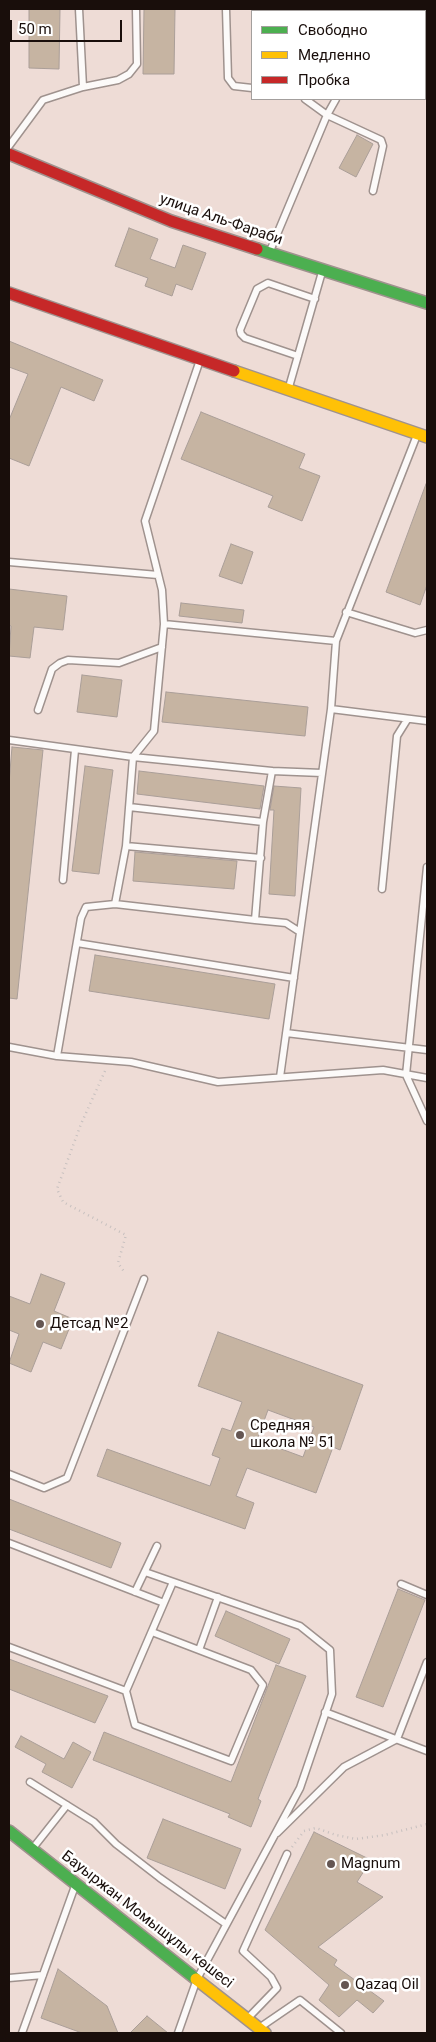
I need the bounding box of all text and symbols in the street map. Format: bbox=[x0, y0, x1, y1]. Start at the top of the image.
scale bar bbox=[12, 10, 125, 42]
legend bbox=[251, 10, 426, 100]
text: 50 m bbox=[18, 20, 52, 38]
text: Свободно bbox=[298, 21, 367, 39]
text: Медленно bbox=[298, 46, 371, 64]
text: Пробка bbox=[298, 71, 350, 89]
street label: улица Аль-Фараби bbox=[157, 191, 285, 249]
place label: Детсад №2 bbox=[50, 1315, 128, 1333]
marker: Детсад №2 bbox=[34, 1318, 46, 1330]
place label: Средняя школа № 51 bbox=[250, 1417, 335, 1452]
marker: Средняя школа № 51 bbox=[234, 1429, 246, 1441]
street label: Бауыржан Момышұлы көшесі bbox=[58, 1847, 236, 1993]
place label: Magnum bbox=[341, 1855, 400, 1873]
marker: Magnum bbox=[325, 1858, 337, 1870]
place label: Qazaq Oil bbox=[355, 1976, 419, 1994]
marker: Qazaq Oil bbox=[339, 1979, 351, 1991]

